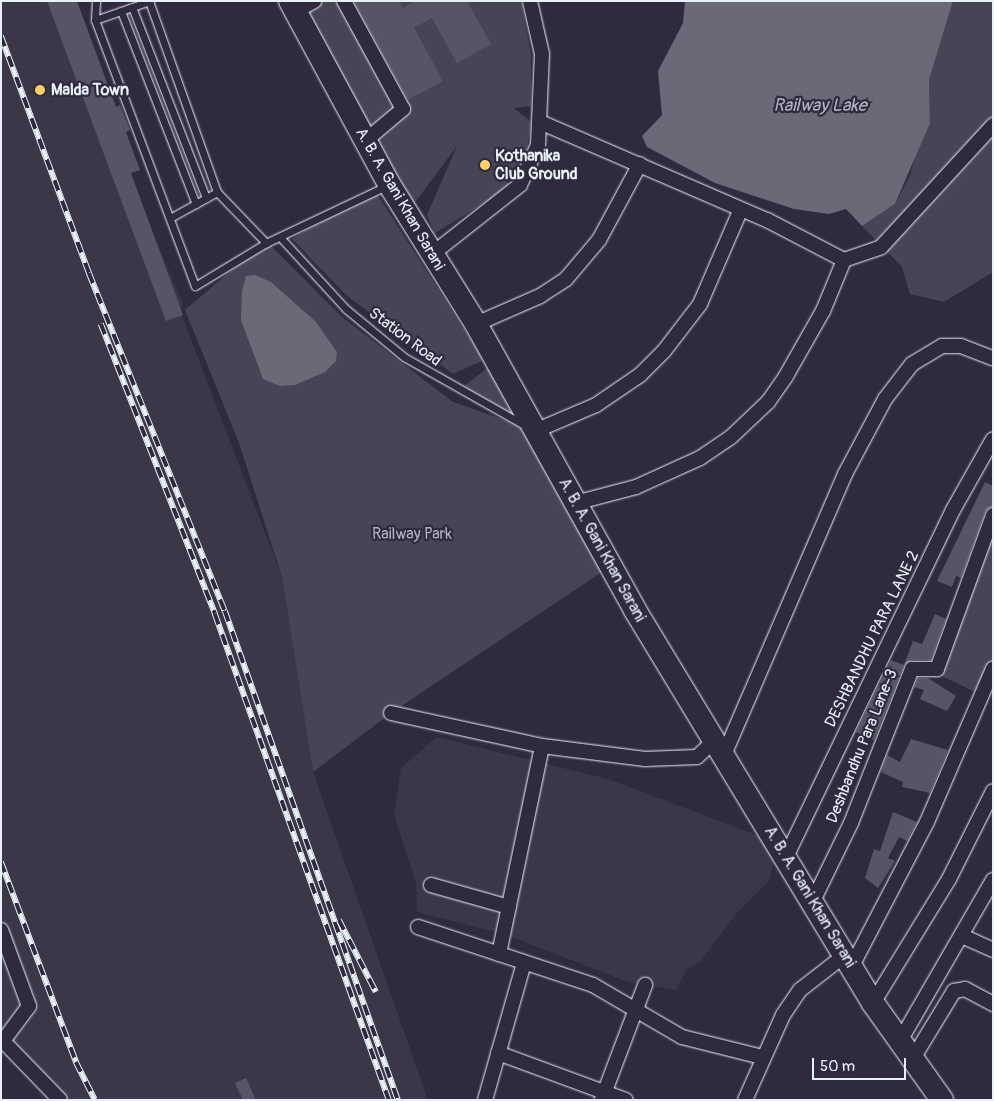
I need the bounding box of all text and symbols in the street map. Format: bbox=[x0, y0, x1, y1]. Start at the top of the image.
place label: Malda Town bbox=[51, 80, 129, 100]
marker: Malda Town bbox=[33, 83, 47, 97]
water label: Railway Lake bbox=[773, 95, 867, 117]
street label: A. B. A. Gani Khan Sarani bbox=[351, 124, 449, 274]
place label: Kothanika Club Ground bbox=[495, 146, 578, 184]
marker: Kothanika Club Ground bbox=[479, 159, 491, 171]
street label: Station Road bbox=[365, 303, 445, 371]
street label: A. B. A. Gani Khan Sarani bbox=[554, 475, 650, 625]
park label: Railway Park bbox=[372, 524, 452, 544]
street label: DESHBANDHU PARA LANE 2 bbox=[821, 548, 923, 730]
street label: Deshbandhu Para Lane-3 bbox=[822, 666, 902, 826]
street label: A. B. A. Gani Khan Sarani bbox=[760, 823, 860, 971]
scale bar bbox=[814, 1048, 908, 1080]
text: 50 m bbox=[820, 1057, 855, 1076]

